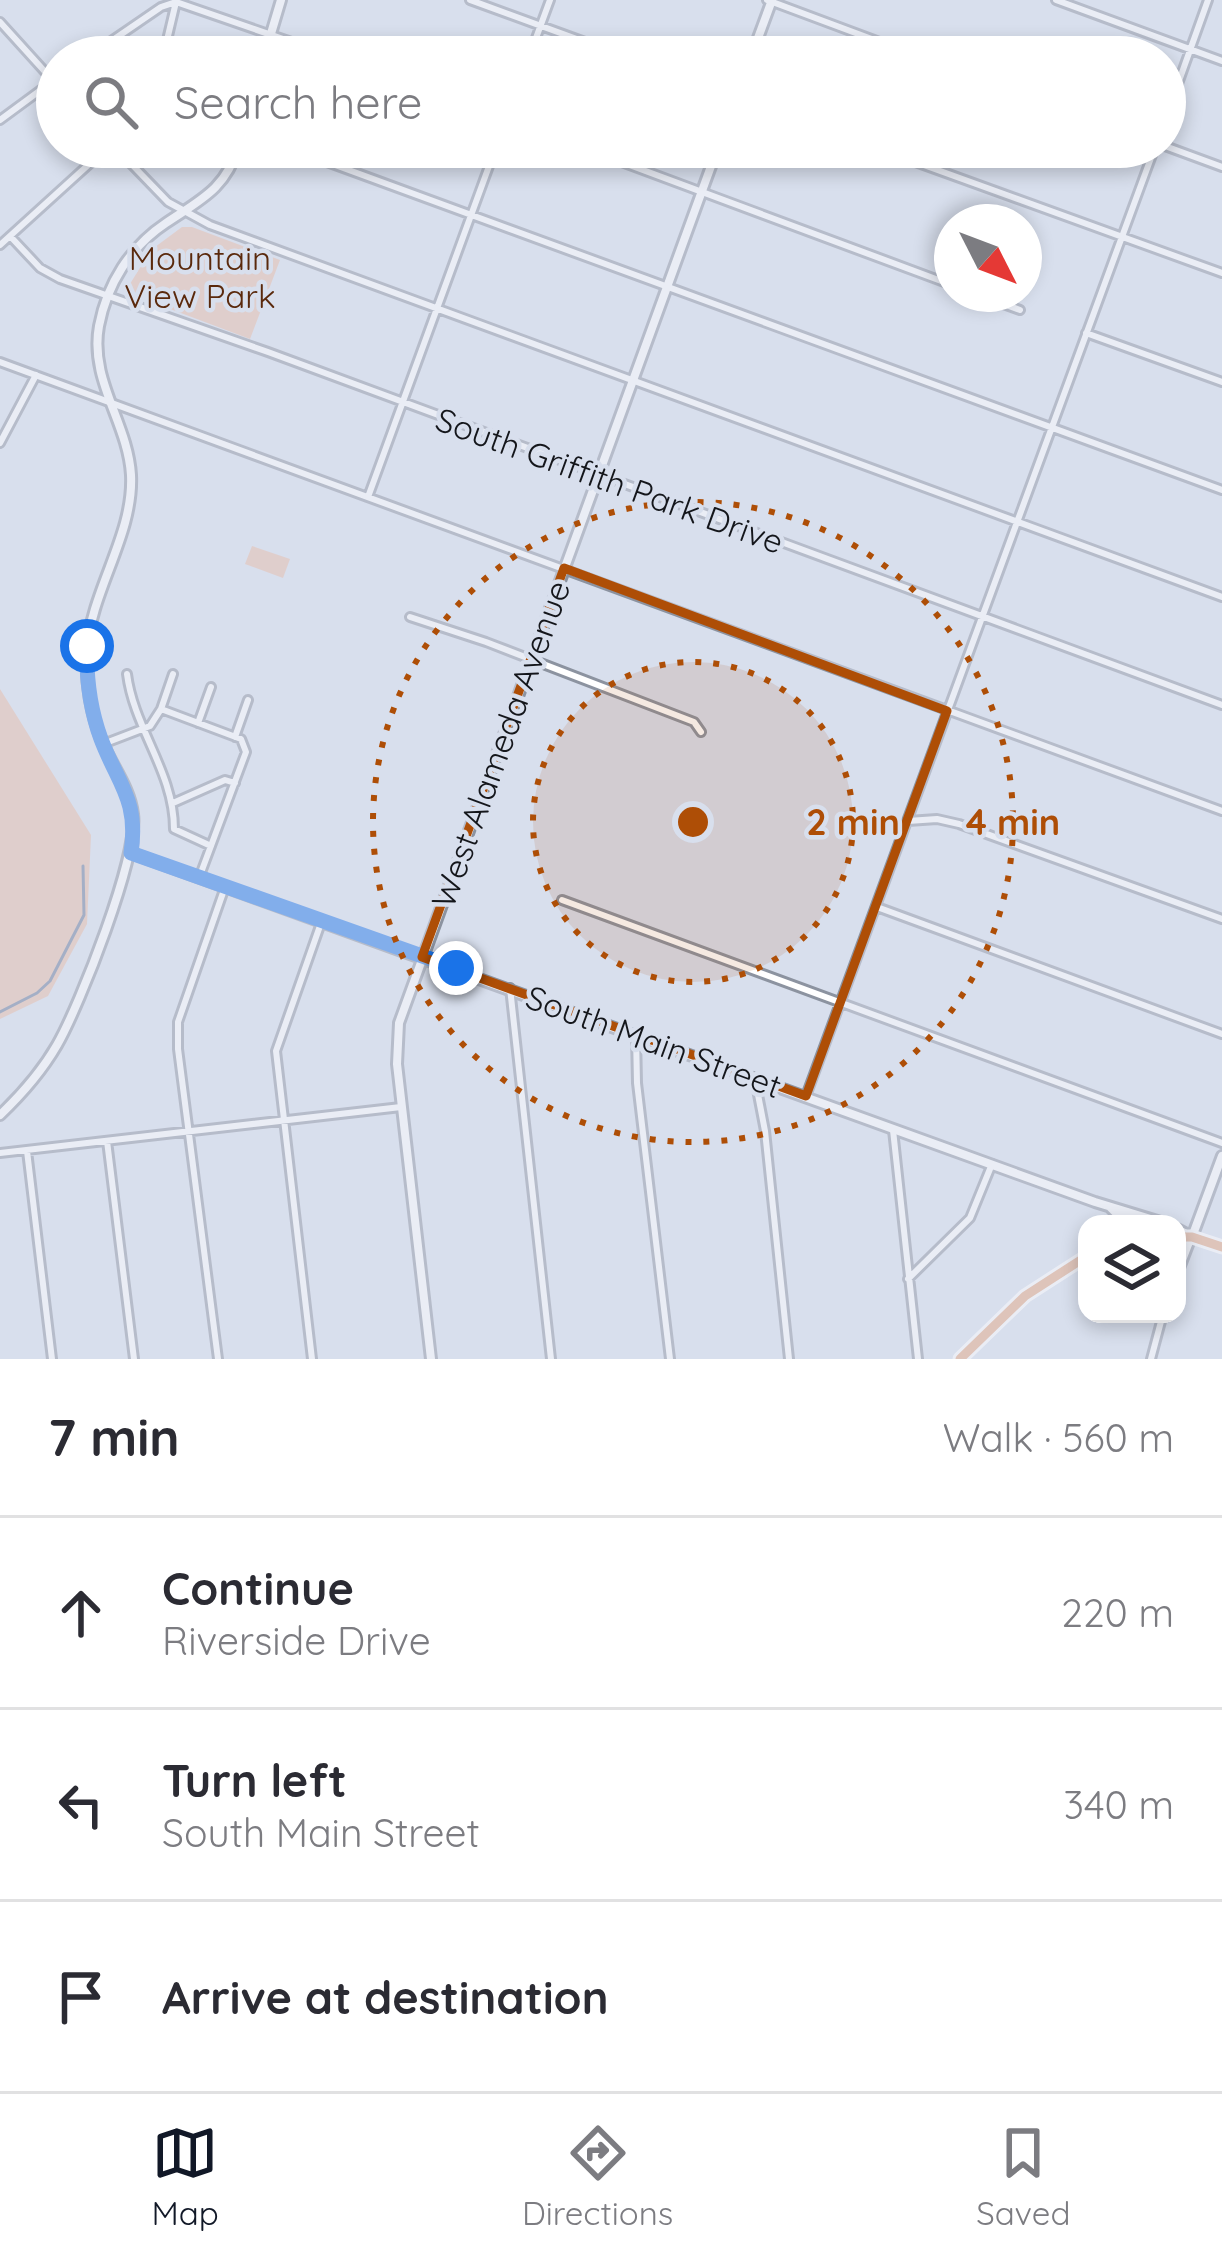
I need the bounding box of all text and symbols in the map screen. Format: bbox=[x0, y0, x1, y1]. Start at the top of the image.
search box bbox=[36, 36, 1186, 168]
icon: search bbox=[78, 69, 144, 135]
text: Search here bbox=[174, 74, 422, 130]
north arrow bbox=[934, 204, 1042, 312]
park label: Mountain View Park bbox=[124, 237, 276, 316]
street label: South Griffith Park Drive bbox=[431, 398, 789, 562]
street label: West Alameda Avenue bbox=[422, 575, 578, 913]
route start bbox=[60, 619, 114, 673]
text: 2 min bbox=[806, 799, 900, 844]
text: 4 min bbox=[966, 799, 1060, 844]
centre of rings bbox=[672, 801, 714, 843]
route end bbox=[429, 941, 483, 995]
street label: South Main Street bbox=[521, 976, 787, 1106]
map controls bbox=[1078, 1215, 1186, 1323]
button: layers bbox=[1078, 1215, 1186, 1323]
text: 7 min bbox=[48, 1405, 180, 1469]
text: Walk · 560 m bbox=[943, 1413, 1174, 1462]
text: Continue bbox=[162, 1560, 354, 1616]
icon: ahead bbox=[48, 1580, 114, 1646]
text: 220 m bbox=[1061, 1588, 1174, 1637]
text: Riverside Drive bbox=[162, 1616, 431, 1665]
text: Turn left bbox=[162, 1752, 347, 1808]
icon: left bbox=[48, 1772, 114, 1838]
text: 340 m bbox=[1064, 1780, 1174, 1829]
text: South Main Street bbox=[162, 1808, 480, 1857]
icon: arrive bbox=[48, 1964, 114, 2030]
text: Arrive at destination bbox=[162, 1969, 608, 2025]
tab: Map bbox=[152, 2120, 219, 2233]
tab: Directions bbox=[522, 2120, 673, 2233]
tab: Saved bbox=[976, 2120, 1070, 2233]

